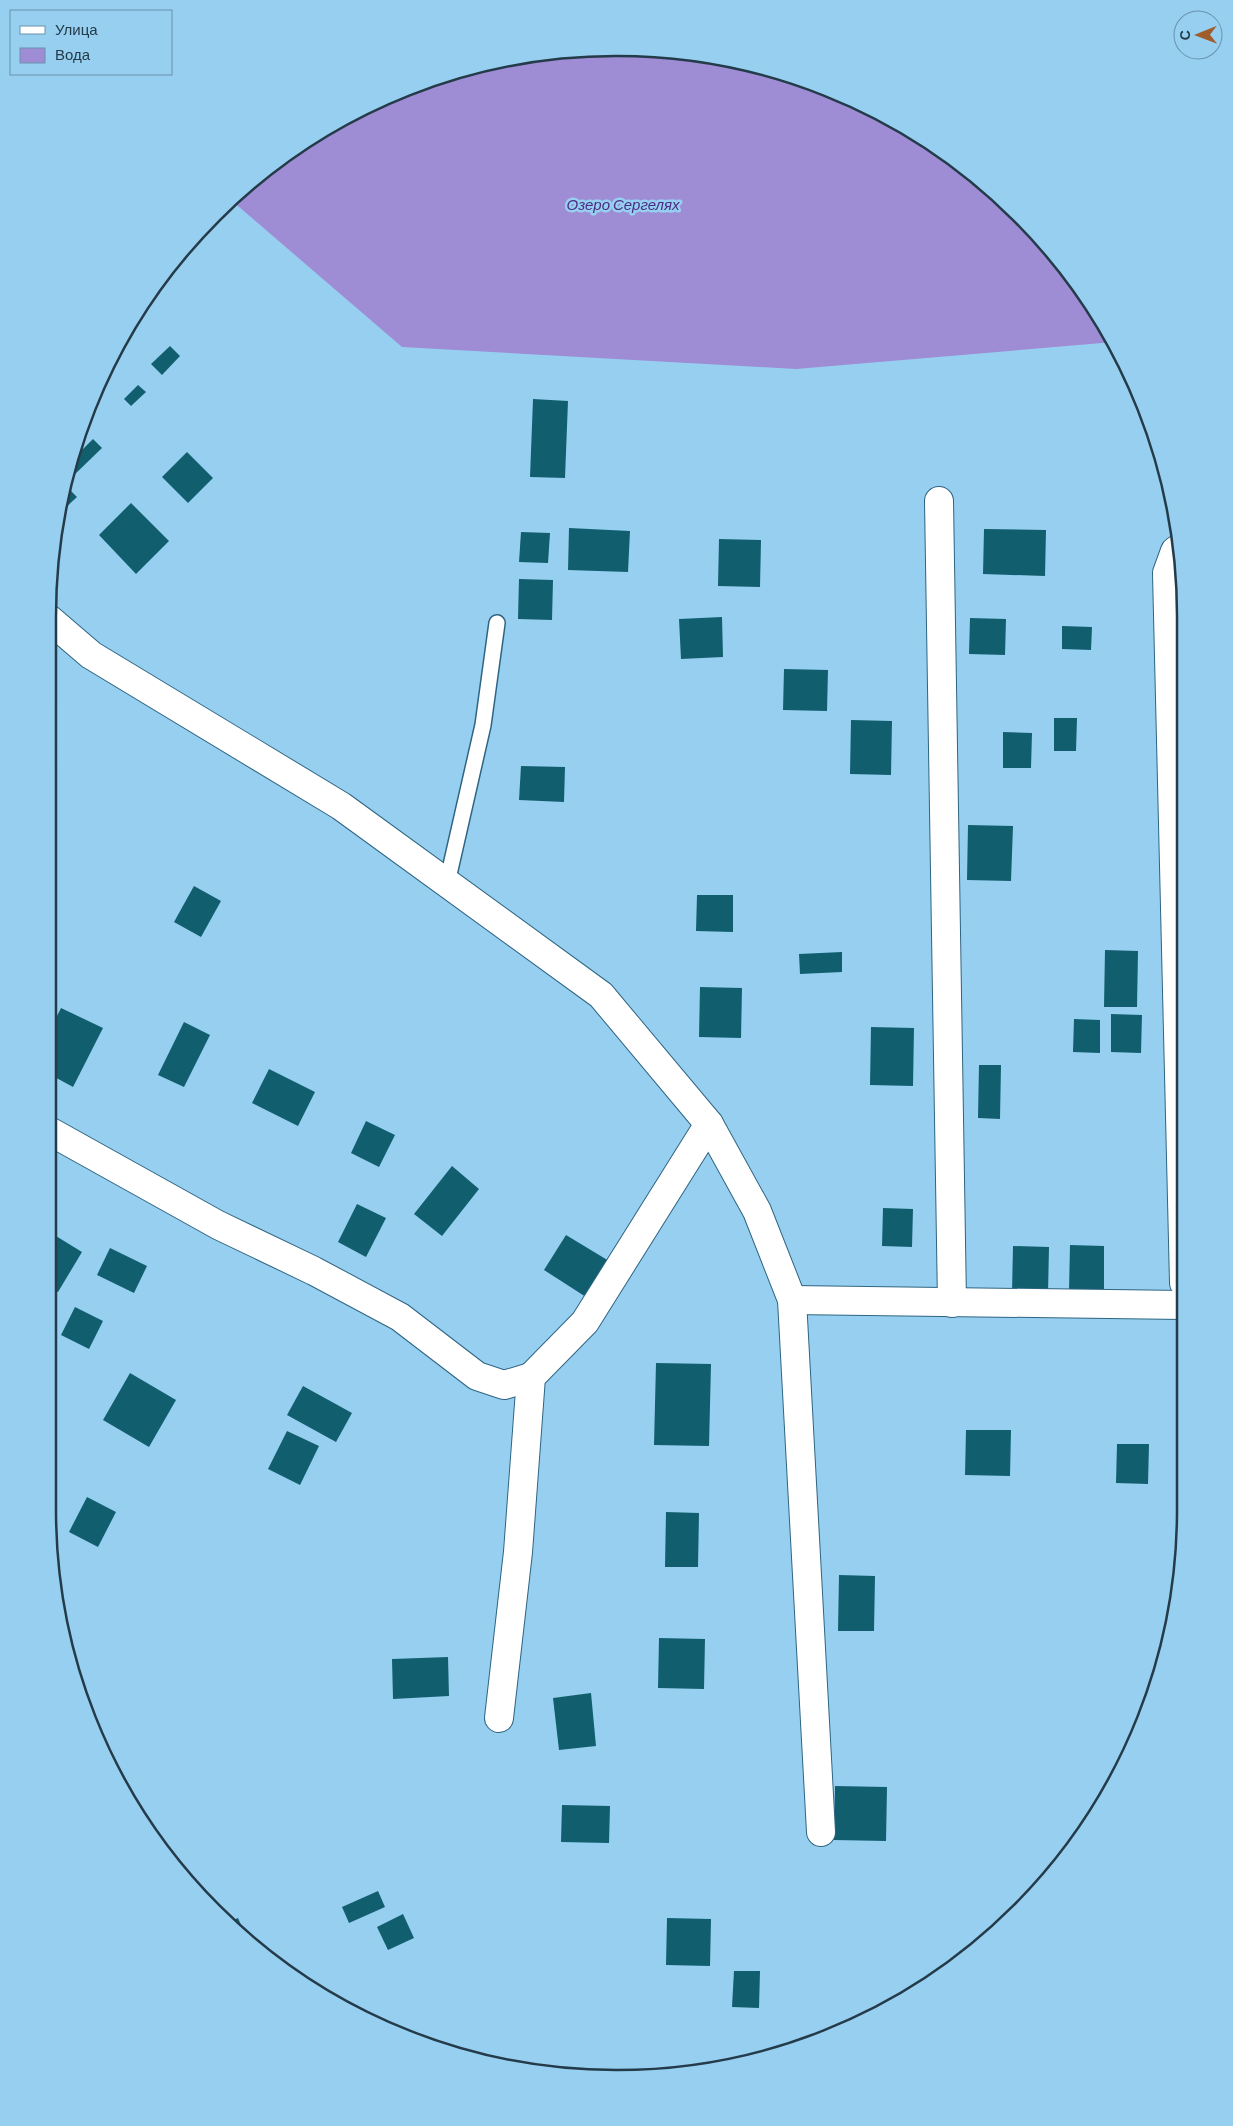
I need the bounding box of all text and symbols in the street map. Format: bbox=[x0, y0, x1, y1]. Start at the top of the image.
legend bbox=[10, 10, 172, 75]
north arrow bbox=[1173, 10, 1223, 60]
text: Улица bbox=[55, 20, 98, 38]
text: С bbox=[1176, 30, 1193, 40]
text: Вода bbox=[55, 45, 91, 63]
water label: Озеро Сергелях bbox=[567, 195, 680, 213]

